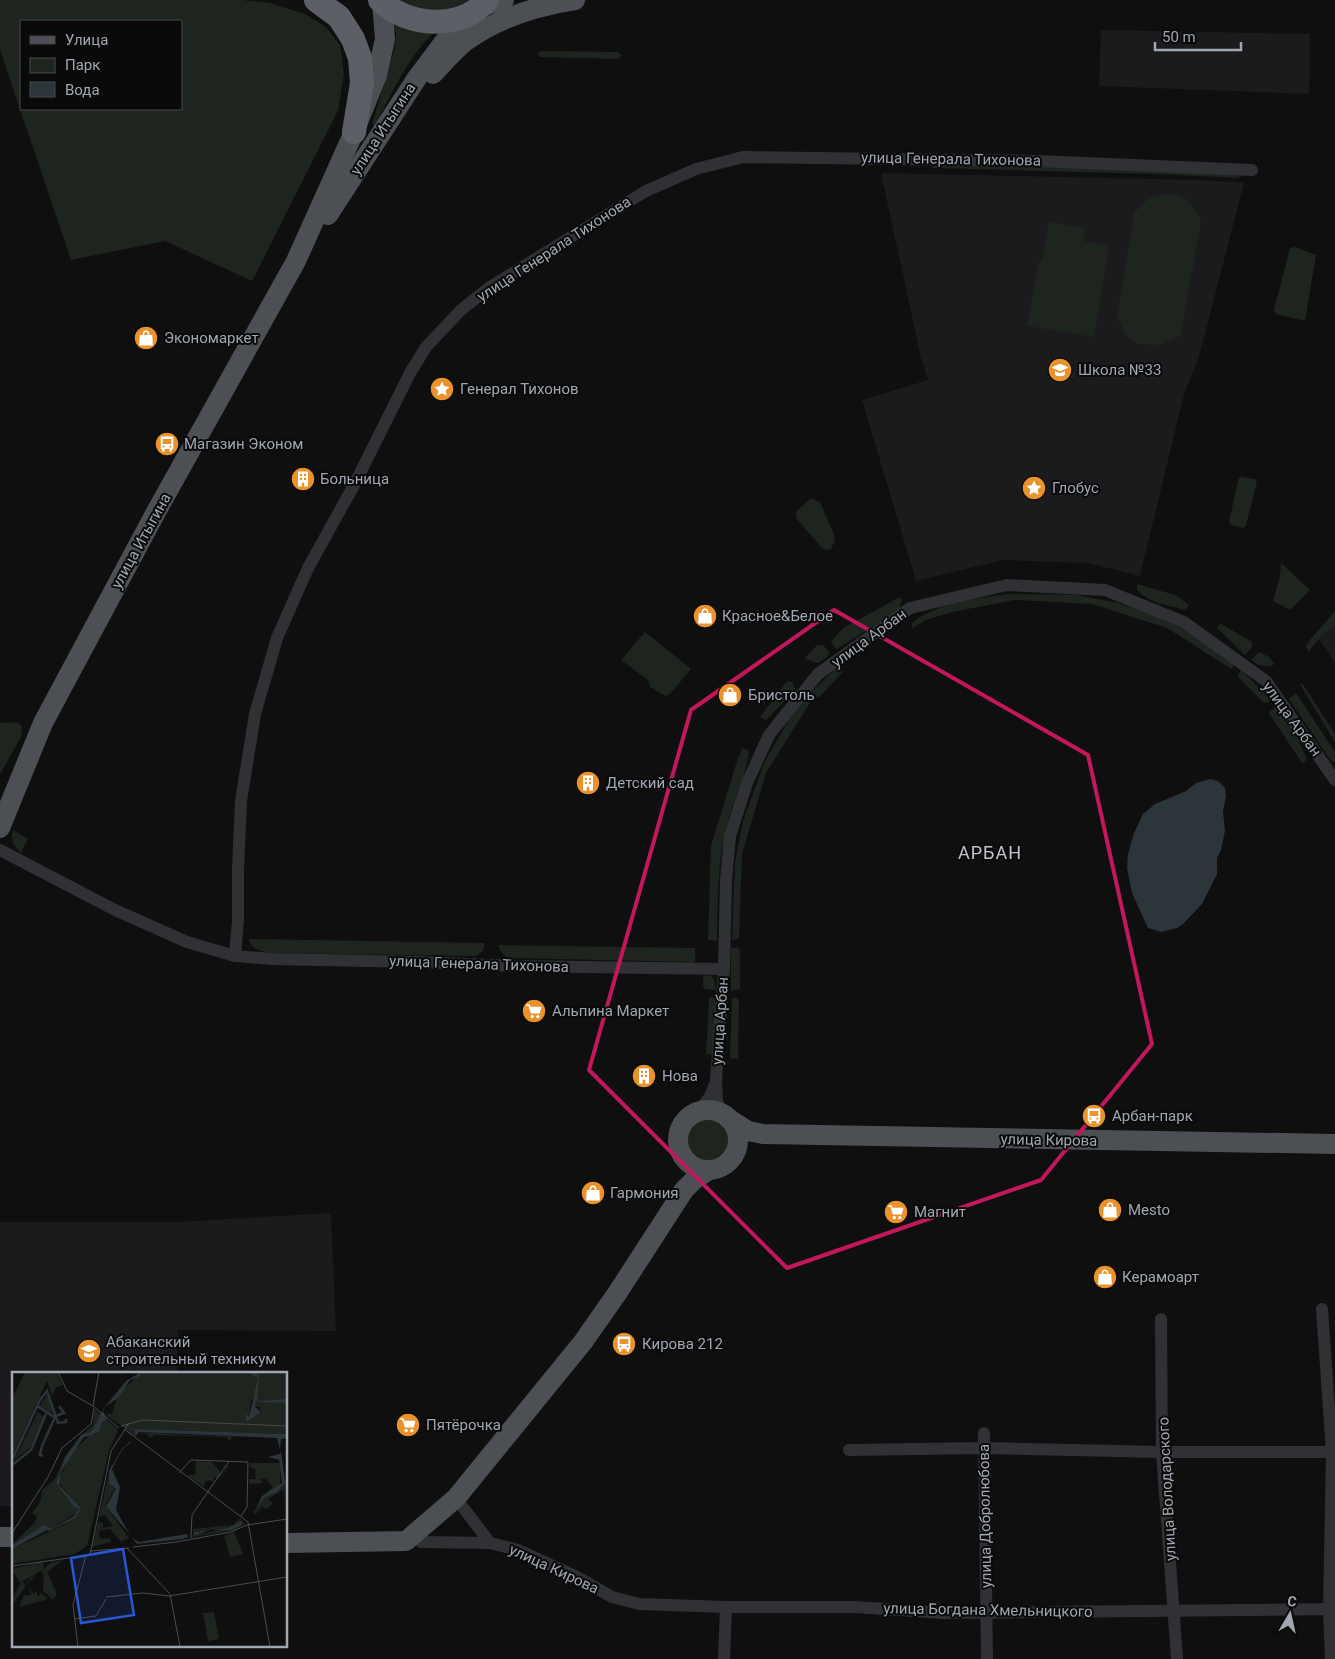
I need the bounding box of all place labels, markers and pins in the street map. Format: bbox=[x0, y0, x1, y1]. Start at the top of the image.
shop icon: Экономаркет bbox=[133, 325, 159, 351]
place label: Экономаркет bbox=[164, 329, 259, 347]
school or university icon: Школа №33 bbox=[1047, 357, 1073, 383]
place label: Школа №33 bbox=[1078, 361, 1161, 379]
place icon: Генерал Тихонов bbox=[429, 376, 455, 402]
place label: Генерал Тихонов bbox=[460, 380, 579, 398]
bus stop icon: Магазин Эконом bbox=[154, 431, 180, 457]
place label: Магазин Эконом bbox=[184, 435, 303, 453]
building icon: Больница bbox=[290, 466, 316, 492]
place label: Больница bbox=[320, 470, 389, 488]
place icon: Глобус bbox=[1021, 475, 1047, 501]
place label: Глобус bbox=[1052, 479, 1099, 497]
shop icon: Красное&Белое bbox=[692, 603, 718, 629]
place label: Красное&Белое bbox=[722, 607, 833, 625]
shop icon: Бристоль bbox=[717, 682, 743, 708]
place label: Бристоль bbox=[748, 686, 815, 704]
building icon: Детский сад bbox=[575, 770, 601, 796]
place label: Детский сад bbox=[606, 774, 694, 792]
supermarket icon: Альпина Маркет bbox=[521, 998, 547, 1024]
place label: Альпина Маркет bbox=[552, 1002, 669, 1020]
building icon: Нова bbox=[631, 1063, 657, 1089]
place label: Нова bbox=[662, 1067, 698, 1085]
bus stop icon: Арбан-парк bbox=[1081, 1103, 1107, 1129]
place label: Арбан-парк bbox=[1112, 1107, 1193, 1125]
shop icon: Гармония bbox=[580, 1180, 606, 1206]
place label: Гармония bbox=[610, 1184, 679, 1202]
shop icon: Mesto bbox=[1097, 1197, 1123, 1223]
supermarket icon: Магнит bbox=[883, 1199, 909, 1225]
place label: Mesto bbox=[1128, 1201, 1170, 1219]
place label: Магнит bbox=[914, 1203, 966, 1221]
shop icon: Керамоарт bbox=[1092, 1264, 1118, 1290]
place label: Керамоарт bbox=[1122, 1268, 1199, 1286]
bus stop icon: Кирова 212 bbox=[611, 1331, 637, 1357]
place label: Абаканский строительный техникум bbox=[106, 1333, 276, 1368]
place label: Кирова 212 bbox=[642, 1335, 723, 1353]
school or university icon: Абаканский строительный техникум bbox=[76, 1338, 102, 1364]
supermarket icon: Пятёрочка bbox=[395, 1412, 421, 1438]
place label: Пятёрочка bbox=[426, 1416, 501, 1434]

